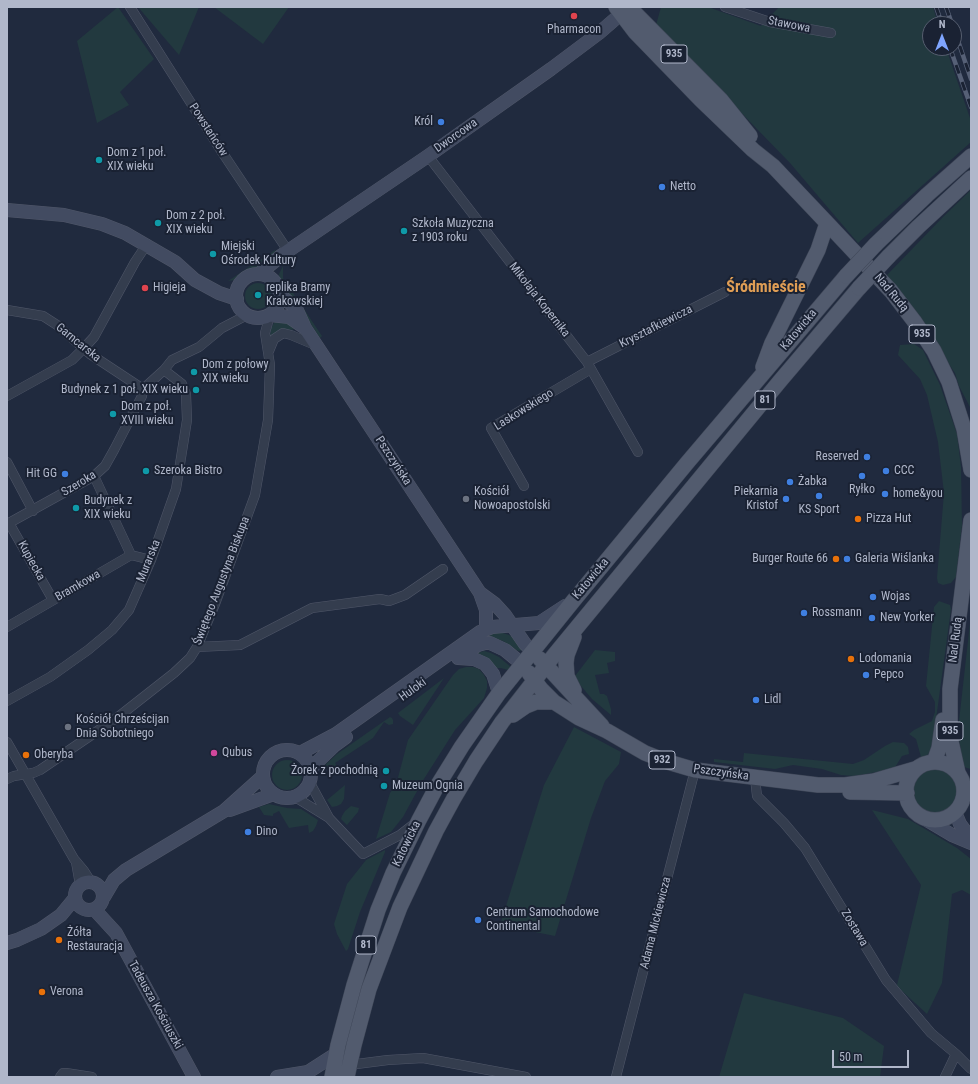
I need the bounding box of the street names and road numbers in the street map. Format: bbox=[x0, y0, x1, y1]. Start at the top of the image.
street label: Stawowa bbox=[767, 14, 811, 36]
road number: 935 bbox=[661, 45, 687, 63]
street label: Powstańców bbox=[186, 101, 230, 159]
street label: Dworcowa bbox=[432, 116, 480, 156]
street label: Mikołaja Kopernika bbox=[505, 260, 573, 340]
street label: Nad Rudą bbox=[871, 271, 911, 315]
street label: Krysztafkiewicza bbox=[617, 302, 695, 352]
street label: Katowicka bbox=[778, 307, 820, 353]
street label: Garncarska bbox=[53, 320, 103, 366]
road number: 935 bbox=[909, 325, 935, 343]
street label: Laskowskiego bbox=[492, 386, 556, 434]
road number: 81 bbox=[755, 391, 775, 409]
street label: Pszczyńska bbox=[372, 434, 414, 488]
street label: Szeroka bbox=[59, 468, 99, 500]
street label: Świętego Augustyna Biskupa bbox=[191, 515, 253, 647]
street label: Murarska bbox=[134, 538, 164, 584]
street label: Kupiecka bbox=[14, 539, 48, 583]
street label: Katowicka bbox=[570, 556, 612, 602]
street label: Bramkowa bbox=[53, 567, 103, 605]
street label: Nad Rudą bbox=[946, 616, 966, 664]
street label: Huloki bbox=[397, 675, 429, 705]
road number: 935 bbox=[937, 722, 963, 740]
road number: 932 bbox=[649, 751, 675, 769]
street label: Pszczyńska bbox=[692, 762, 750, 784]
street label: Katowicka bbox=[390, 819, 424, 869]
street label: Adama Mickiewicza bbox=[638, 875, 674, 971]
street label: Zostawa bbox=[837, 907, 871, 949]
road number: 81 bbox=[356, 936, 376, 954]
street label: Tadeusza Kościuszki bbox=[125, 958, 185, 1052]

